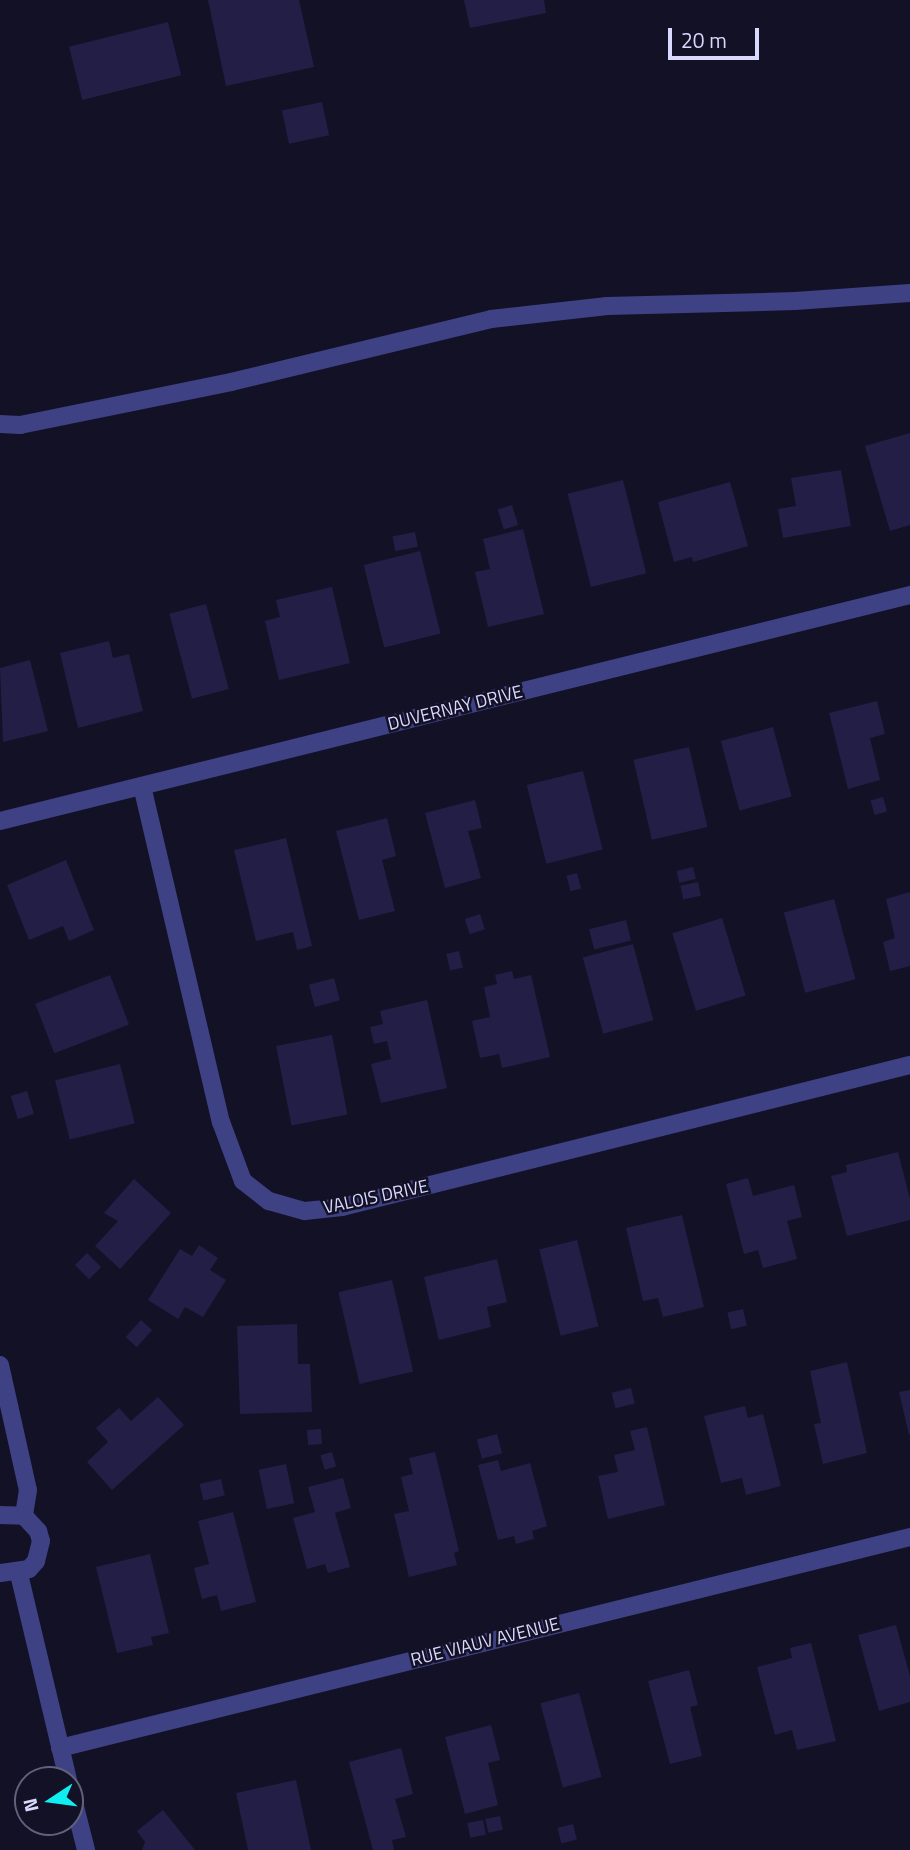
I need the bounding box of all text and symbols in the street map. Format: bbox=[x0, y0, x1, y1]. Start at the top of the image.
scale bar bbox=[672, 14, 763, 58]
text: 20 m bbox=[681, 24, 727, 56]
street label: DUVERNAY DRIVE bbox=[385, 681, 525, 735]
street label: VALOIS DRIVE bbox=[322, 1175, 430, 1219]
street label: RUE VIAUV AVENUE bbox=[408, 1613, 562, 1671]
north arrow bbox=[14, 1766, 84, 1836]
text: N bbox=[14, 1796, 46, 1815]

